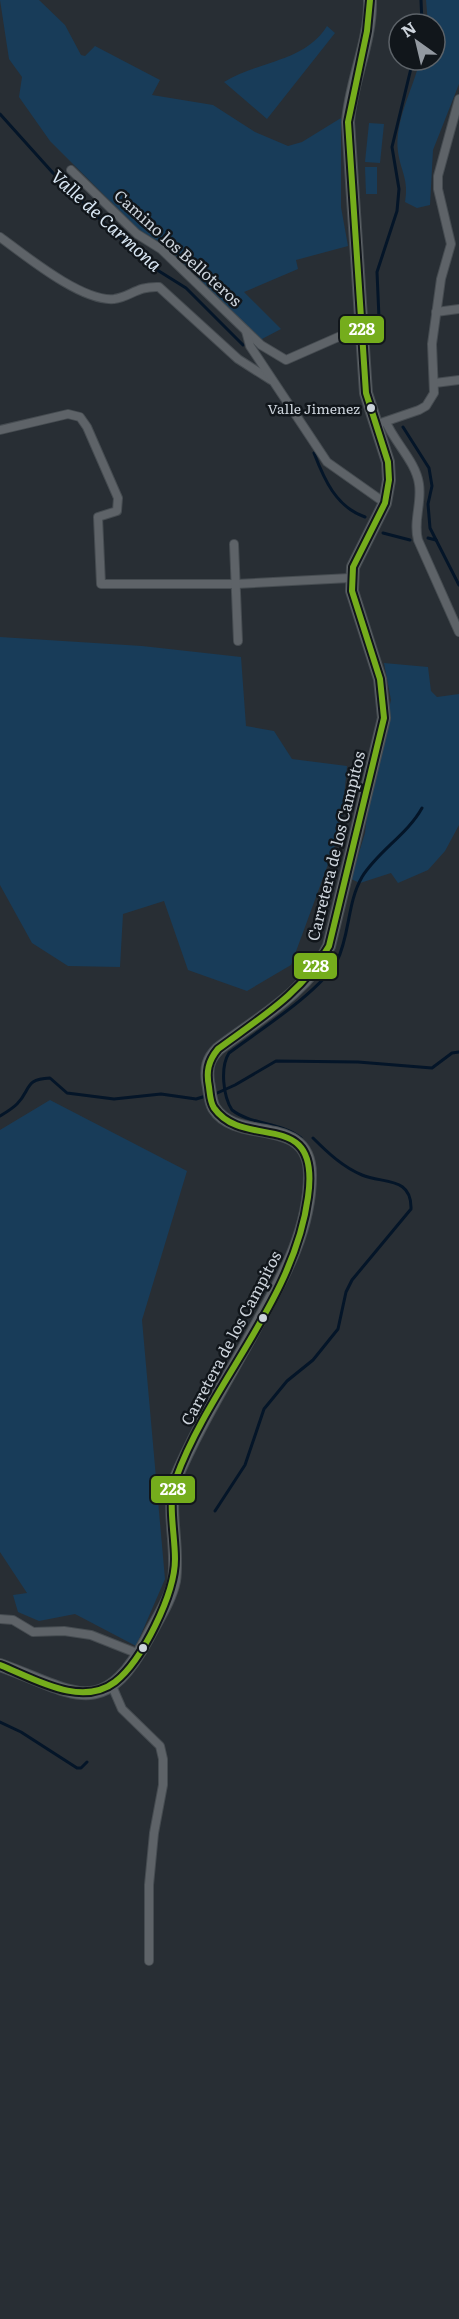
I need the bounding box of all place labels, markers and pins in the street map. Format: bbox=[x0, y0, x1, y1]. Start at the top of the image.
place label: Valle Jimenez bbox=[268, 398, 360, 418]
marker: Valle Jimenez bbox=[365, 402, 377, 414]
unlabelled marker bbox=[257, 1312, 269, 1324]
unlabelled marker bbox=[137, 1642, 149, 1654]

